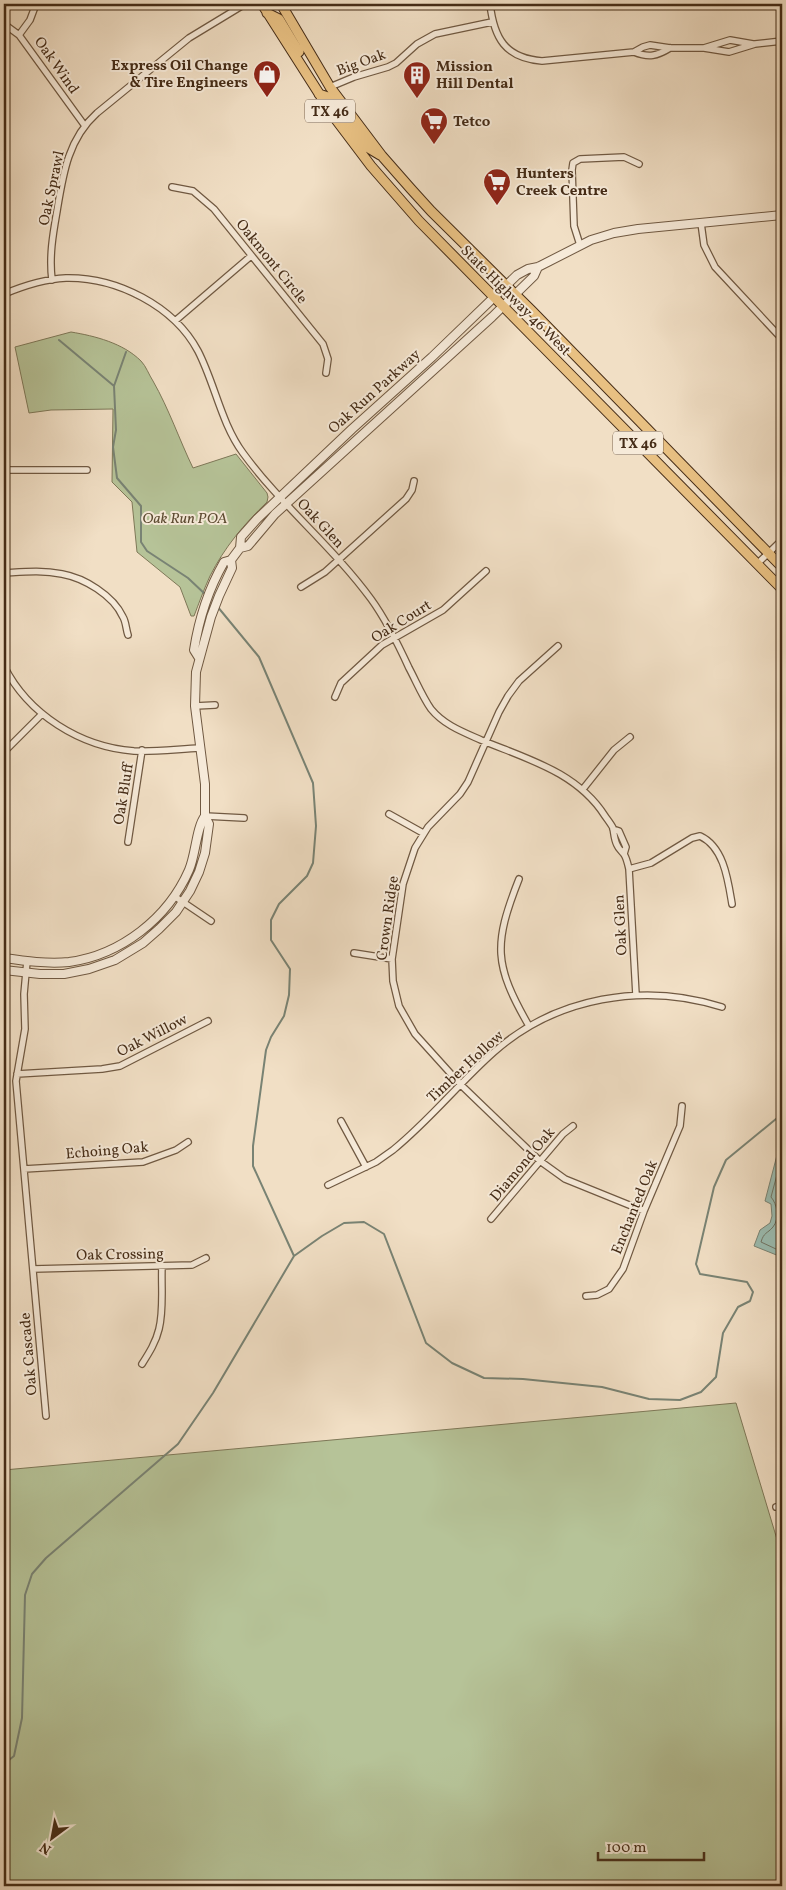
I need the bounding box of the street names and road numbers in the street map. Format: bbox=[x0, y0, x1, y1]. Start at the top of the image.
street label: Oak Wind bbox=[28, 33, 83, 99]
street label: Big Oak bbox=[334, 45, 389, 82]
road number: TX 46 bbox=[305, 100, 355, 122]
street label: Oak Sprawl bbox=[34, 149, 71, 228]
street label: Oakmont Circle bbox=[230, 215, 312, 309]
street label: State Highway 46 West bbox=[455, 241, 575, 361]
street label: Oak Run Parkway bbox=[324, 345, 426, 439]
road number: TX 46 bbox=[613, 432, 663, 454]
street label: Oak Glen bbox=[291, 495, 348, 554]
street label: Oak Court bbox=[368, 596, 436, 649]
street label: Oak Bluff bbox=[109, 760, 140, 826]
street label: Crown Ridge bbox=[372, 874, 405, 962]
street label: Oak Glen bbox=[609, 894, 634, 956]
street label: Oak Willow bbox=[114, 1009, 192, 1063]
street label: Timber Hollow bbox=[423, 1026, 509, 1108]
street label: Diamond Oak bbox=[486, 1123, 561, 1207]
street label: Echoing Oak bbox=[65, 1137, 149, 1166]
street label: Enchanted Oak bbox=[607, 1157, 664, 1258]
street label: Oak Crossing bbox=[76, 1244, 164, 1267]
street label: Oak Cascade bbox=[15, 1312, 44, 1396]

